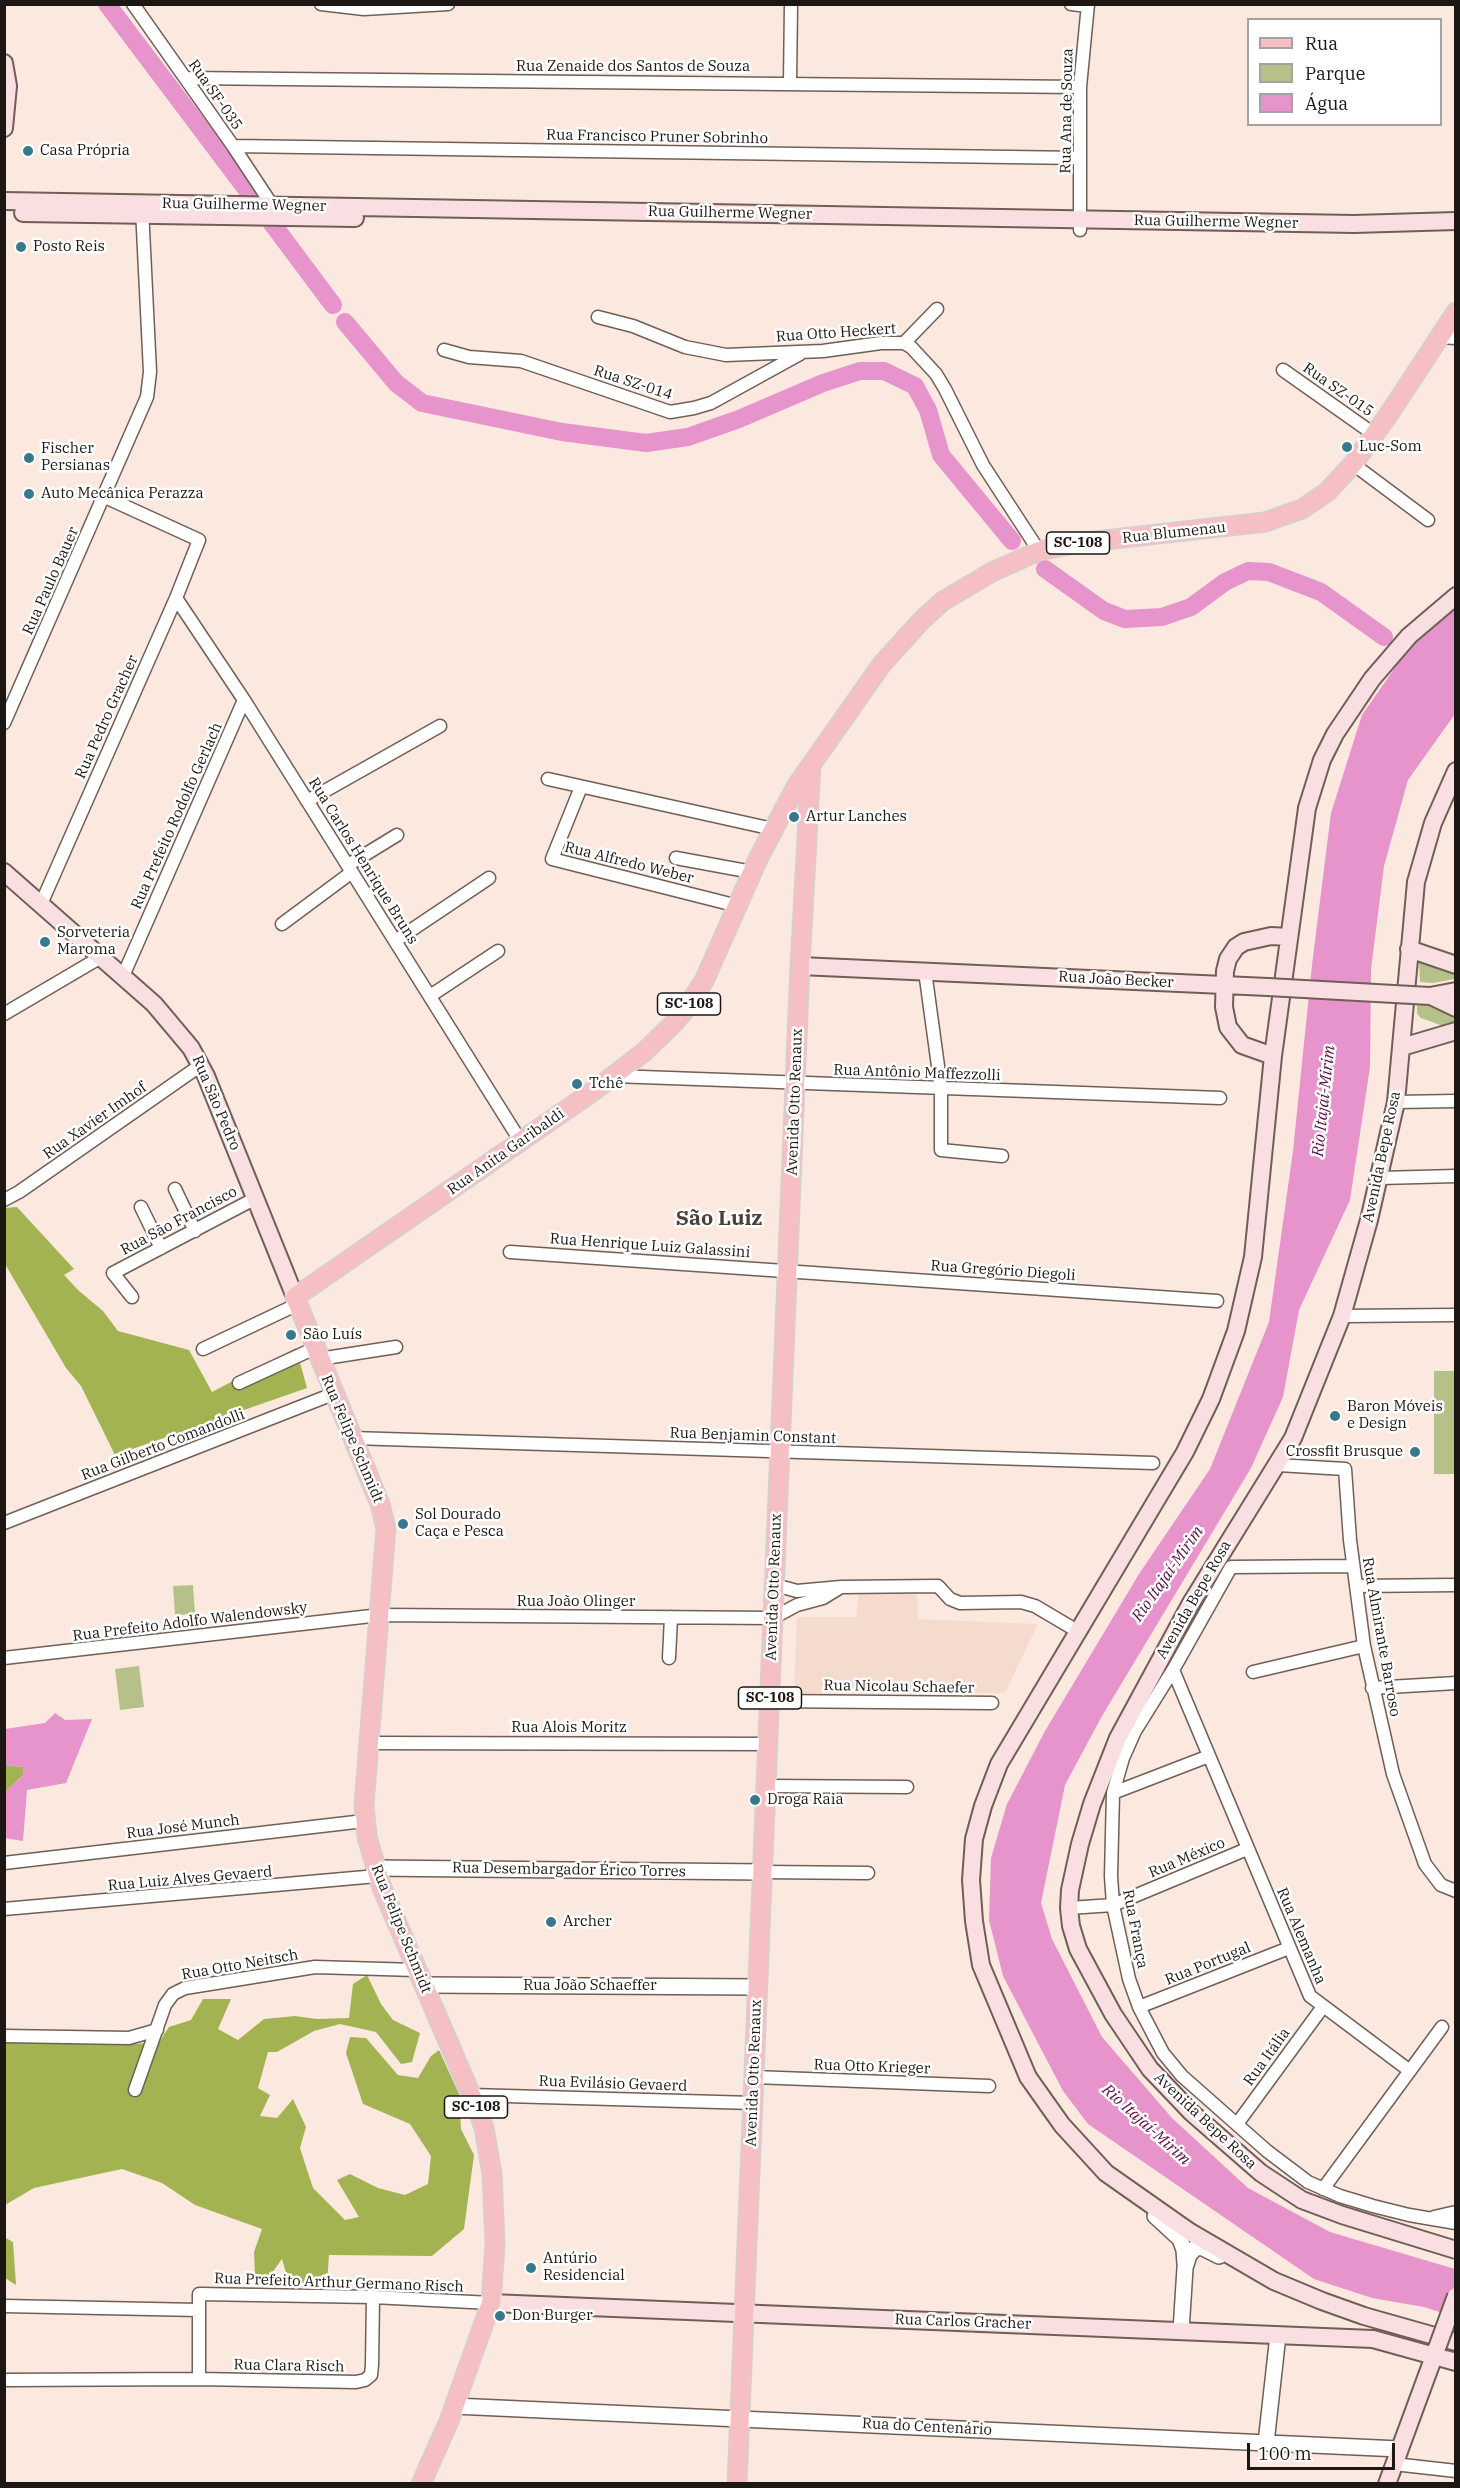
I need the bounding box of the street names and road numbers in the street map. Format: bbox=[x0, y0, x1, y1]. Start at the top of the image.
street label: Rua Ana de Souza bbox=[1057, 48, 1077, 174]
street label: Rua SF-035 bbox=[184, 56, 246, 134]
street label: Rua Zenaide dos Santos de Souza bbox=[516, 58, 750, 76]
street label: Rua Francisco Pruner Sobrinho bbox=[546, 126, 768, 148]
street label: Rua Guilherme Wegner bbox=[162, 195, 326, 215]
street label: Rua Guilherme Wegner bbox=[648, 203, 812, 223]
street label: Rua Guilherme Wegner bbox=[1134, 212, 1298, 232]
street label: Rua Otto Heckert bbox=[775, 320, 897, 346]
street label: Rua SZ-015 bbox=[1299, 359, 1377, 421]
street label: Rua SZ-014 bbox=[591, 362, 675, 404]
street label: Rua Blumenau bbox=[1121, 519, 1227, 547]
street label: Rua Paulo Bauer bbox=[19, 524, 83, 638]
road number: SC-108 bbox=[1046, 532, 1110, 554]
street label: Rua Pedro Gracher bbox=[72, 652, 142, 782]
street label: Rua Prefeito Rodolfo Gerlach bbox=[128, 720, 226, 912]
street label: Rua Carlos Henrique Bruns bbox=[304, 774, 422, 948]
street label: Rua Alfredo Weber bbox=[563, 838, 695, 888]
street label: Rua João Becker bbox=[1058, 968, 1174, 992]
road number: SC-108 bbox=[658, 993, 720, 1015]
street label: Avenida Otto Renaux bbox=[783, 1028, 807, 1176]
street label: Rua São Pedro bbox=[188, 1053, 244, 1153]
street label: Rua Antônio Maffezzolli bbox=[833, 1061, 1001, 1085]
street label: Rua Xavier Imhof bbox=[40, 1079, 150, 1163]
street label: Avenida Bepe Rosa bbox=[1359, 1090, 1405, 1224]
street label: Rua Anita Garibaldi bbox=[444, 1105, 568, 1199]
street label: Rua São Francisco bbox=[118, 1183, 240, 1259]
street label: Rua Henrique Luiz Galassini bbox=[549, 1230, 751, 1262]
street label: Rua Gregório Diegoli bbox=[930, 1257, 1076, 1285]
street label: Rua Felipe Schmidt bbox=[317, 1372, 387, 1506]
street label: Rua Gilberto Comandolli bbox=[79, 1405, 247, 1485]
street label: Rua Benjamin Constant bbox=[669, 1424, 837, 1448]
street label: Avenida Otto Renaux bbox=[762, 1513, 786, 1661]
street label: Avenida Bepe Rosa bbox=[1153, 1538, 1235, 1662]
street label: Rua Almirante Barroso bbox=[1358, 1556, 1404, 1718]
street label: Rua João Olinger bbox=[517, 1593, 635, 1611]
street label: Rua Prefeito Adolfo Walendowsky bbox=[72, 1599, 308, 1645]
street label: Rua Nicolau Schaefer bbox=[824, 1677, 974, 1697]
road number: SC-108 bbox=[738, 1687, 802, 1709]
street label: Rua Alois Moritz bbox=[511, 1719, 627, 1737]
street label: Rua José Munch bbox=[125, 1811, 241, 1843]
street label: Rua México bbox=[1146, 1834, 1228, 1882]
street label: Rua Desembargador Érico Torres bbox=[452, 1859, 686, 1881]
street label: Rua Felipe Schmidt bbox=[367, 1862, 435, 1996]
street label: Rua Luiz Alves Gevaerd bbox=[107, 1863, 273, 1895]
street label: Rua Alemanha bbox=[1273, 1885, 1329, 1987]
street label: Rua França bbox=[1119, 1888, 1151, 1970]
street label: Rua Portugal bbox=[1163, 1939, 1253, 1989]
street label: Rua Otto Neitsch bbox=[180, 1946, 300, 1984]
street label: Rua João Schaeffer bbox=[523, 1977, 657, 1995]
street label: Avenida Otto Renaux bbox=[742, 1999, 766, 2147]
street label: Rua Itália bbox=[1240, 2025, 1294, 2089]
street label: Rua Otto Krieger bbox=[813, 2056, 931, 2078]
street label: Avenida Bepe Rosa bbox=[1150, 2069, 1260, 2173]
street label: Rua Evilásio Gevaerd bbox=[538, 2072, 688, 2096]
road number: SC-108 bbox=[444, 2096, 508, 2118]
street label: Rua Prefeito Arthur Germano Risch bbox=[214, 2270, 464, 2296]
street label: Rua Carlos Gracher bbox=[894, 2311, 1032, 2333]
street label: Rua Clara Risch bbox=[233, 2356, 345, 2376]
street label: Rua do Centenário bbox=[862, 2415, 992, 2439]

